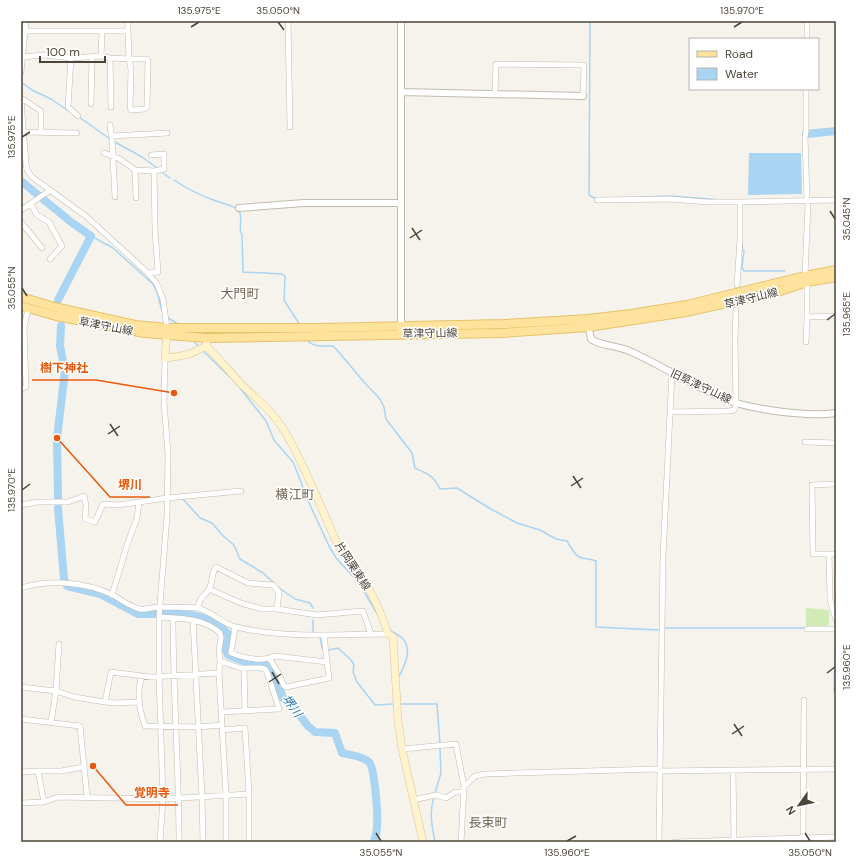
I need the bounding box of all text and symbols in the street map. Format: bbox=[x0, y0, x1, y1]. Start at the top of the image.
text: 135.975°E bbox=[177, 4, 221, 17]
text: 35.050°N bbox=[256, 4, 300, 17]
text: 135.970°E bbox=[720, 4, 764, 17]
scale bar bbox=[40, 38, 105, 64]
legend bbox=[689, 38, 819, 90]
text: 100 m bbox=[46, 44, 80, 60]
text: Road bbox=[725, 46, 753, 62]
text: Water bbox=[725, 66, 759, 82]
text: 135.975°E bbox=[5, 115, 18, 159]
text: 35.045°N bbox=[840, 197, 853, 240]
text: 35.055°N bbox=[5, 266, 18, 309]
district label: 大門町 bbox=[220, 285, 260, 302]
street label: 草津守山線 bbox=[723, 285, 779, 311]
text: 135.965°E bbox=[840, 291, 853, 336]
street label: 草津守山線 bbox=[78, 314, 134, 338]
street label: 草津守山線 bbox=[402, 326, 458, 340]
callout: 樹下神社 bbox=[32, 356, 96, 380]
text: 樹下神社 bbox=[40, 360, 88, 376]
street label: 旧草津守山線 bbox=[668, 366, 734, 406]
text: 135.970°E bbox=[5, 468, 18, 512]
callout: 堺川 bbox=[110, 473, 150, 497]
text: 堺川 bbox=[118, 477, 142, 493]
district label: 横江町 bbox=[275, 486, 315, 503]
street label: 片岡栗東線 bbox=[332, 539, 374, 593]
text: 135.960°E bbox=[840, 644, 853, 690]
water label: 堺川 bbox=[278, 692, 307, 722]
callout: 覚明寺 bbox=[126, 781, 178, 805]
text: 覚明寺 bbox=[134, 785, 170, 801]
north arrow bbox=[779, 785, 819, 825]
text: N bbox=[783, 803, 799, 818]
district label: 長束町 bbox=[468, 814, 508, 831]
text: 35.055°N bbox=[360, 846, 403, 859]
text: 135.960°E bbox=[544, 846, 590, 859]
text: 35.050°N bbox=[788, 846, 832, 859]

